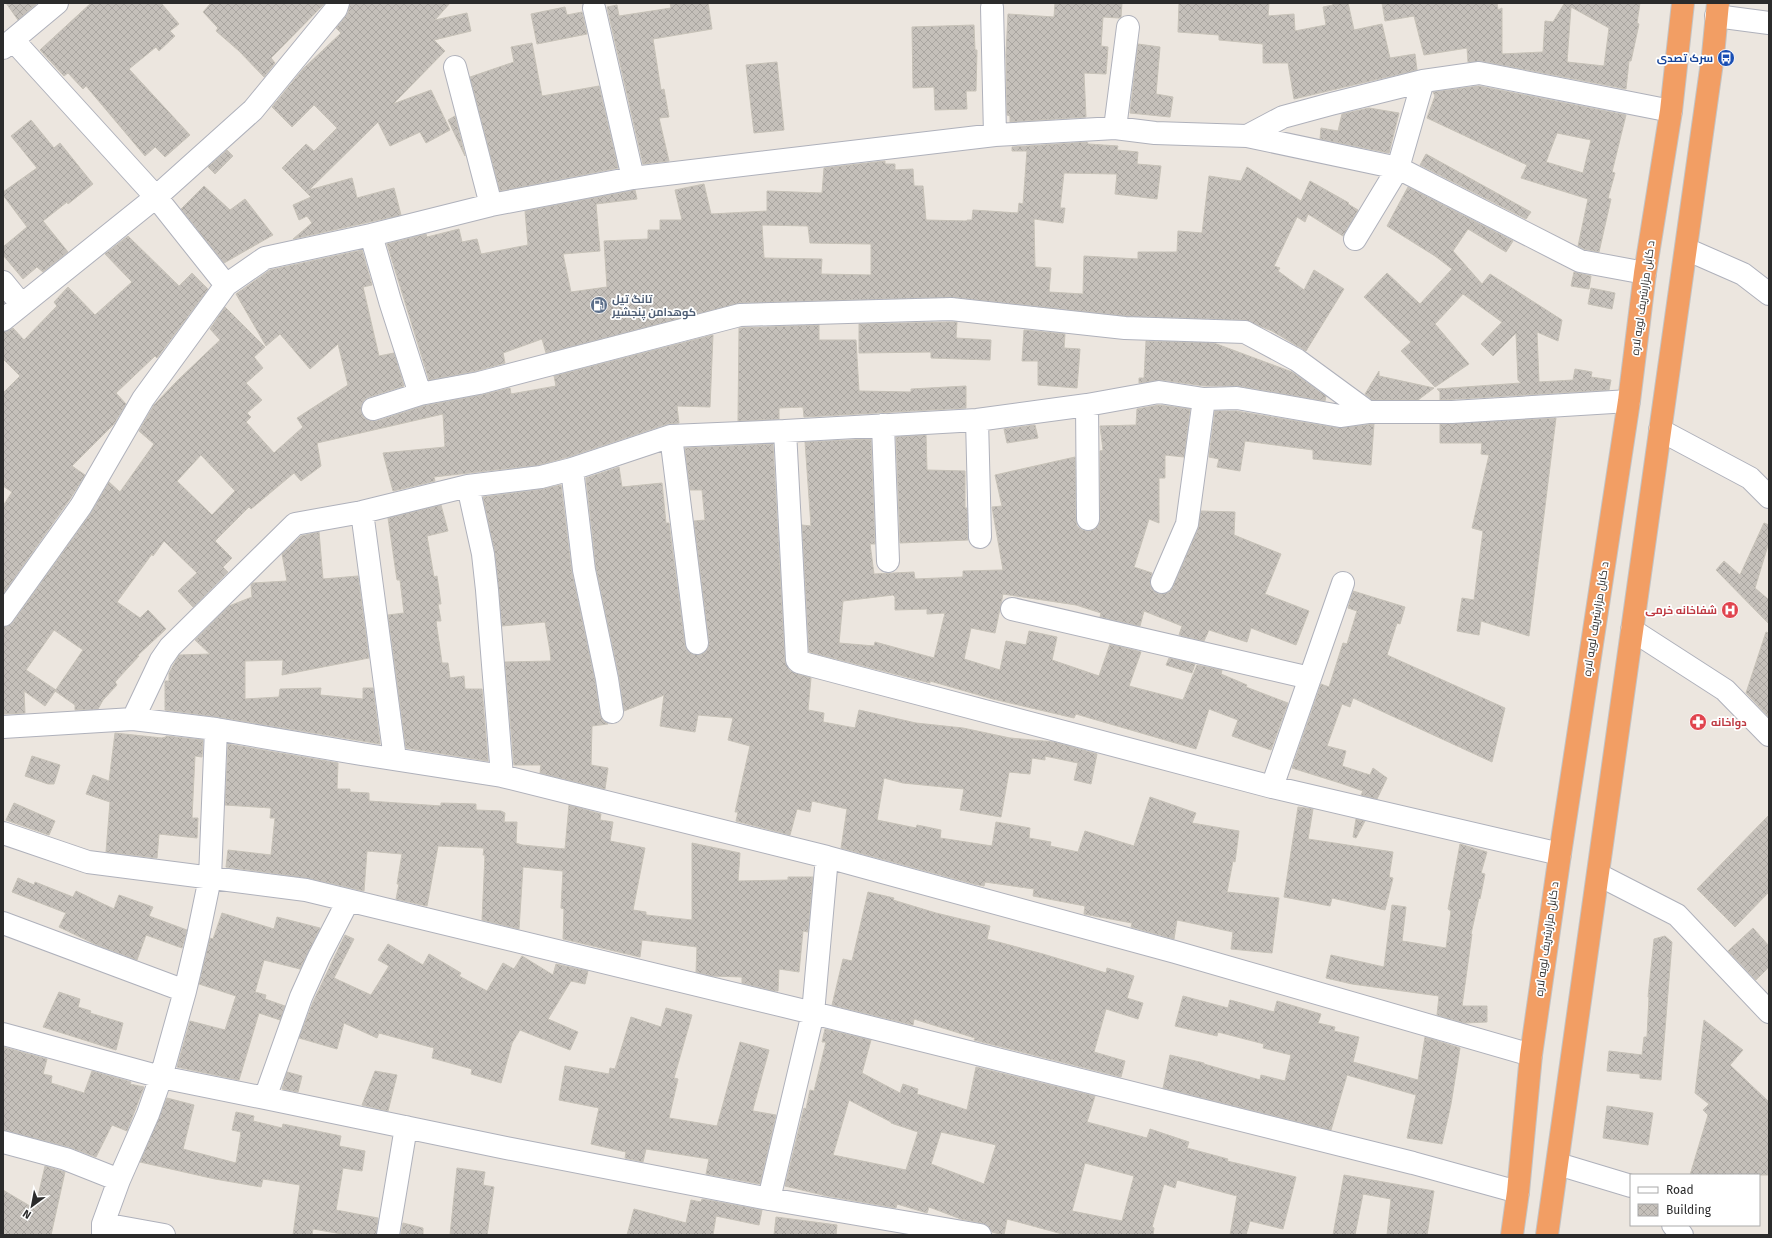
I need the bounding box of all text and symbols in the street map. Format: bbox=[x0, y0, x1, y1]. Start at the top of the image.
bus stop icon: سرک تصدی bbox=[1716, 48, 1736, 68]
place label: سرک تصدی bbox=[1657, 52, 1713, 65]
street label: د کابل مزارشریف لویه لاره bbox=[1629, 240, 1657, 356]
place label: تانگ تیل کوهدامن پنجشیر bbox=[611, 293, 696, 321]
fuel station icon: تانگ تیل کوهدامن پنجشیر bbox=[589, 295, 609, 315]
street label: د کابل مزارشریف لویه لاره bbox=[1581, 561, 1611, 677]
hospital icon: شفاخانه خرمی bbox=[1720, 600, 1740, 620]
place label: شفاخانه خرمی bbox=[1645, 604, 1717, 617]
pharmacy icon: دواخانه bbox=[1688, 712, 1708, 732]
place label: دواخانه bbox=[1711, 716, 1747, 730]
street label: د کابل مزارشریف لویه لاره bbox=[1533, 881, 1561, 997]
legend bbox=[1630, 1174, 1760, 1226]
text: Road bbox=[1666, 1183, 1694, 1197]
north arrow bbox=[12, 1186, 52, 1226]
text: Building bbox=[1666, 1203, 1712, 1217]
text: N bbox=[20, 1207, 34, 1222]

